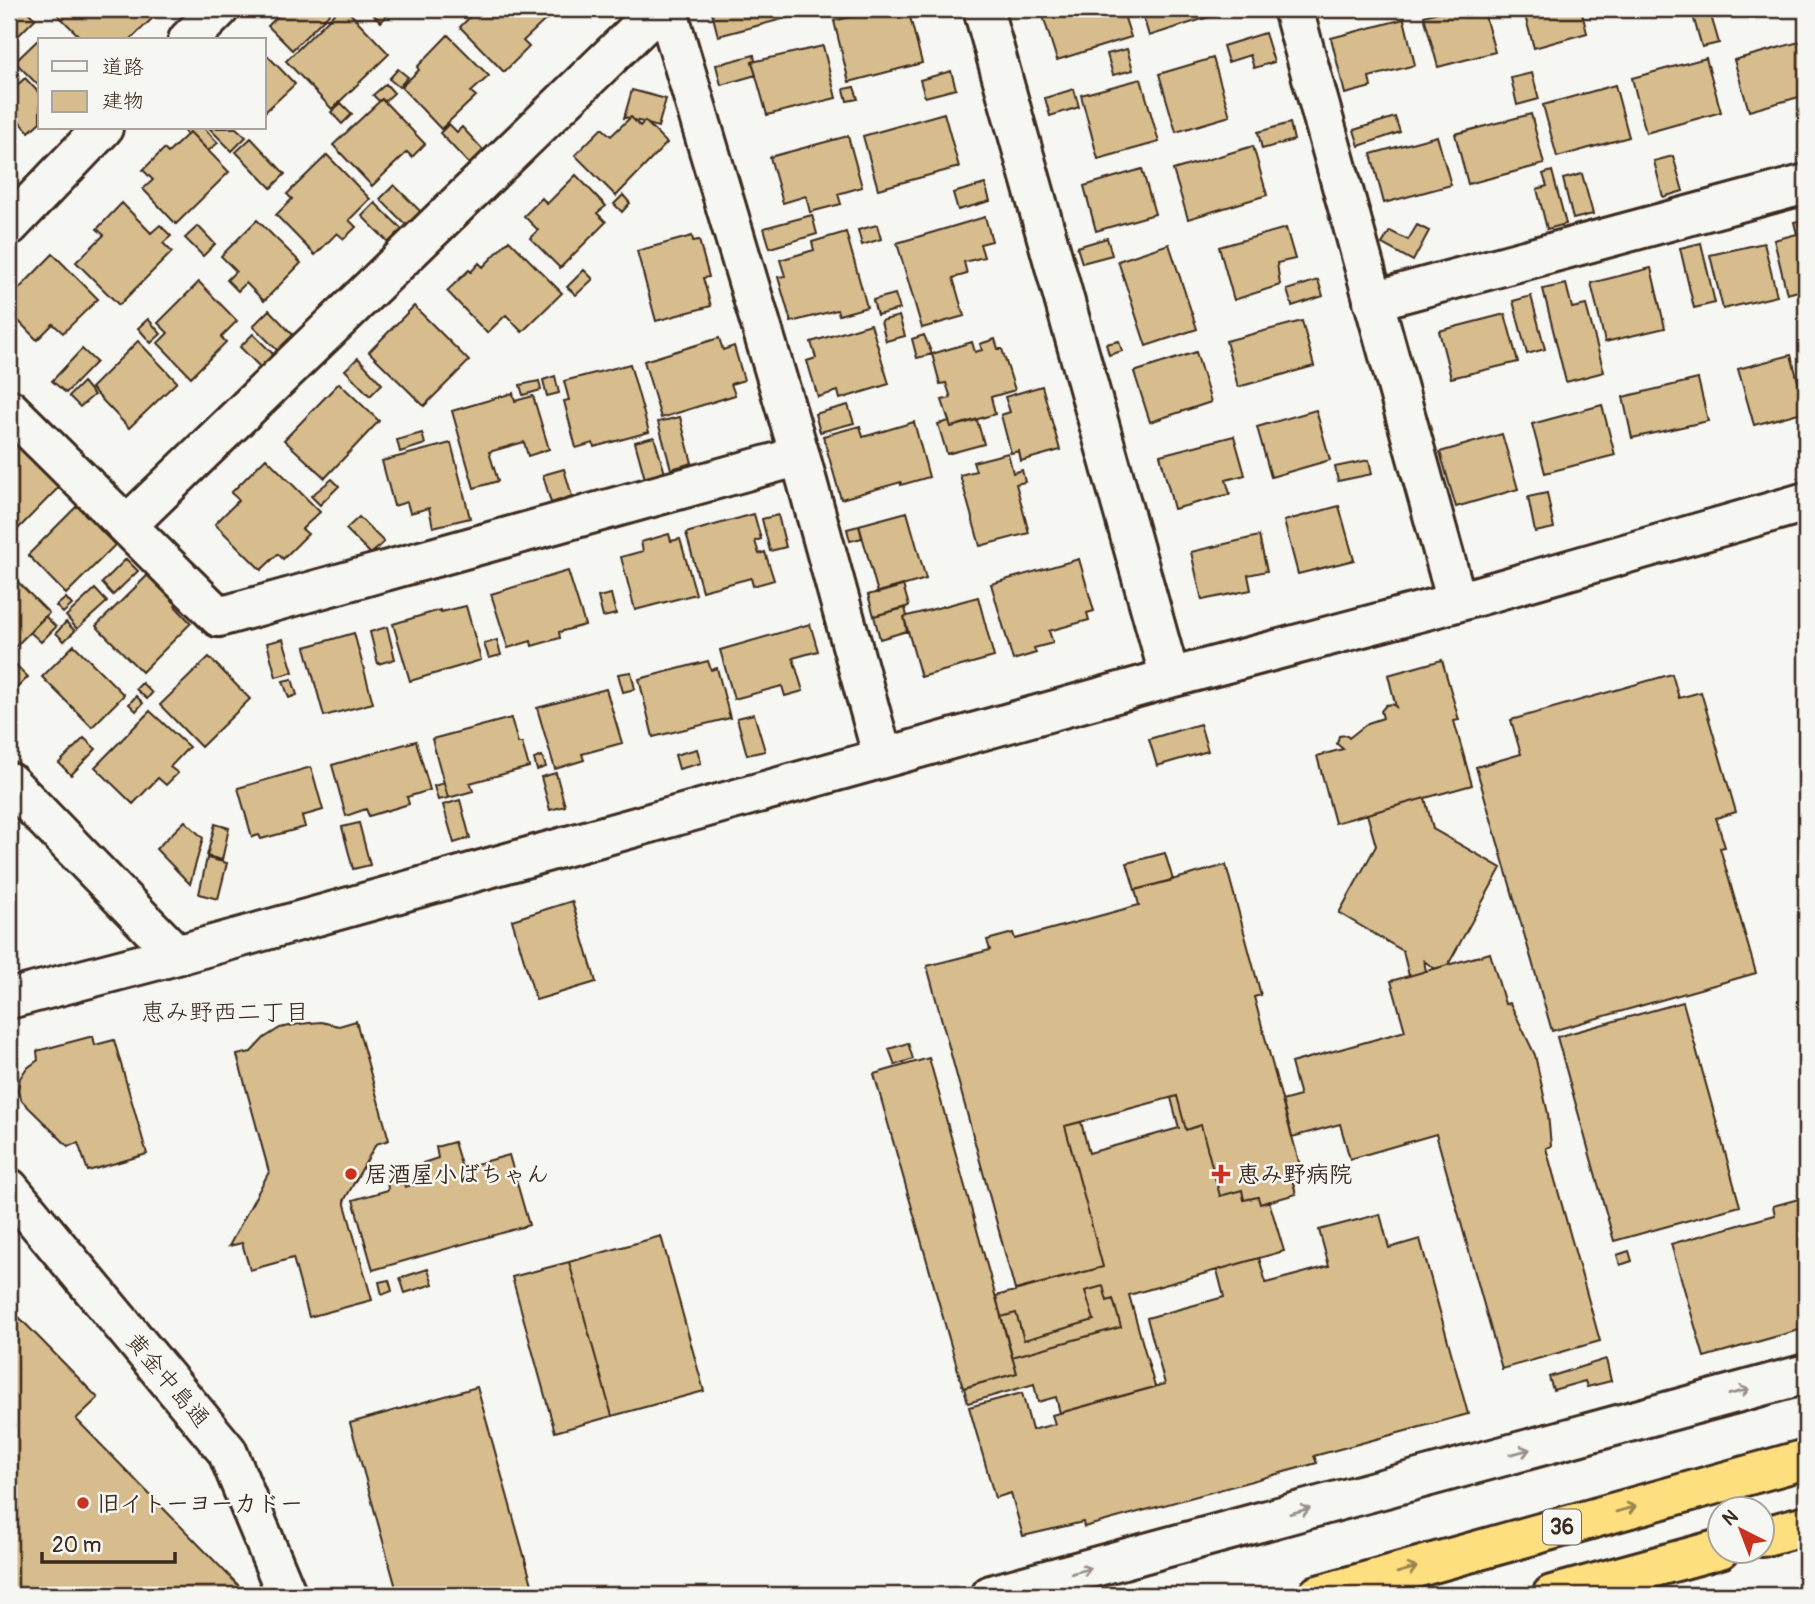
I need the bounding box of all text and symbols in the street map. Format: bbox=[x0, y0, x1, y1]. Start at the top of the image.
legend bbox=[38, 38, 266, 130]
text: 道路 bbox=[102, 54, 144, 81]
text: 建物 bbox=[102, 88, 144, 115]
district label: 恵み野西二丁目 bbox=[141, 998, 309, 1027]
place label: 居酒屋小ばちゃん bbox=[365, 1160, 549, 1189]
place label: 恵み野病院 bbox=[1237, 1160, 1352, 1189]
marker: 恵み野病院 bbox=[1211, 1164, 1231, 1184]
marker: 居酒屋小ばちゃん bbox=[343, 1166, 359, 1182]
street label: 黄金中島通 bbox=[120, 1327, 216, 1433]
one-way arrow bbox=[1727, 1385, 1750, 1398]
one-way arrow bbox=[1508, 1445, 1531, 1458]
place label: 旧イトーヨーカドー bbox=[97, 1489, 303, 1518]
marker: 旧イトーヨーカドー bbox=[75, 1495, 91, 1511]
north arrow bbox=[1706, 1496, 1776, 1566]
one-way arrow bbox=[1615, 1502, 1637, 1515]
one-way arrow bbox=[1289, 1504, 1311, 1517]
text: N bbox=[1717, 1505, 1743, 1531]
road number: 36 bbox=[1543, 1510, 1581, 1544]
scale bar bbox=[42, 1520, 175, 1564]
text: 20 m bbox=[52, 1532, 101, 1559]
one-way arrow bbox=[1396, 1563, 1418, 1576]
one-way arrow bbox=[1069, 1564, 1091, 1577]

